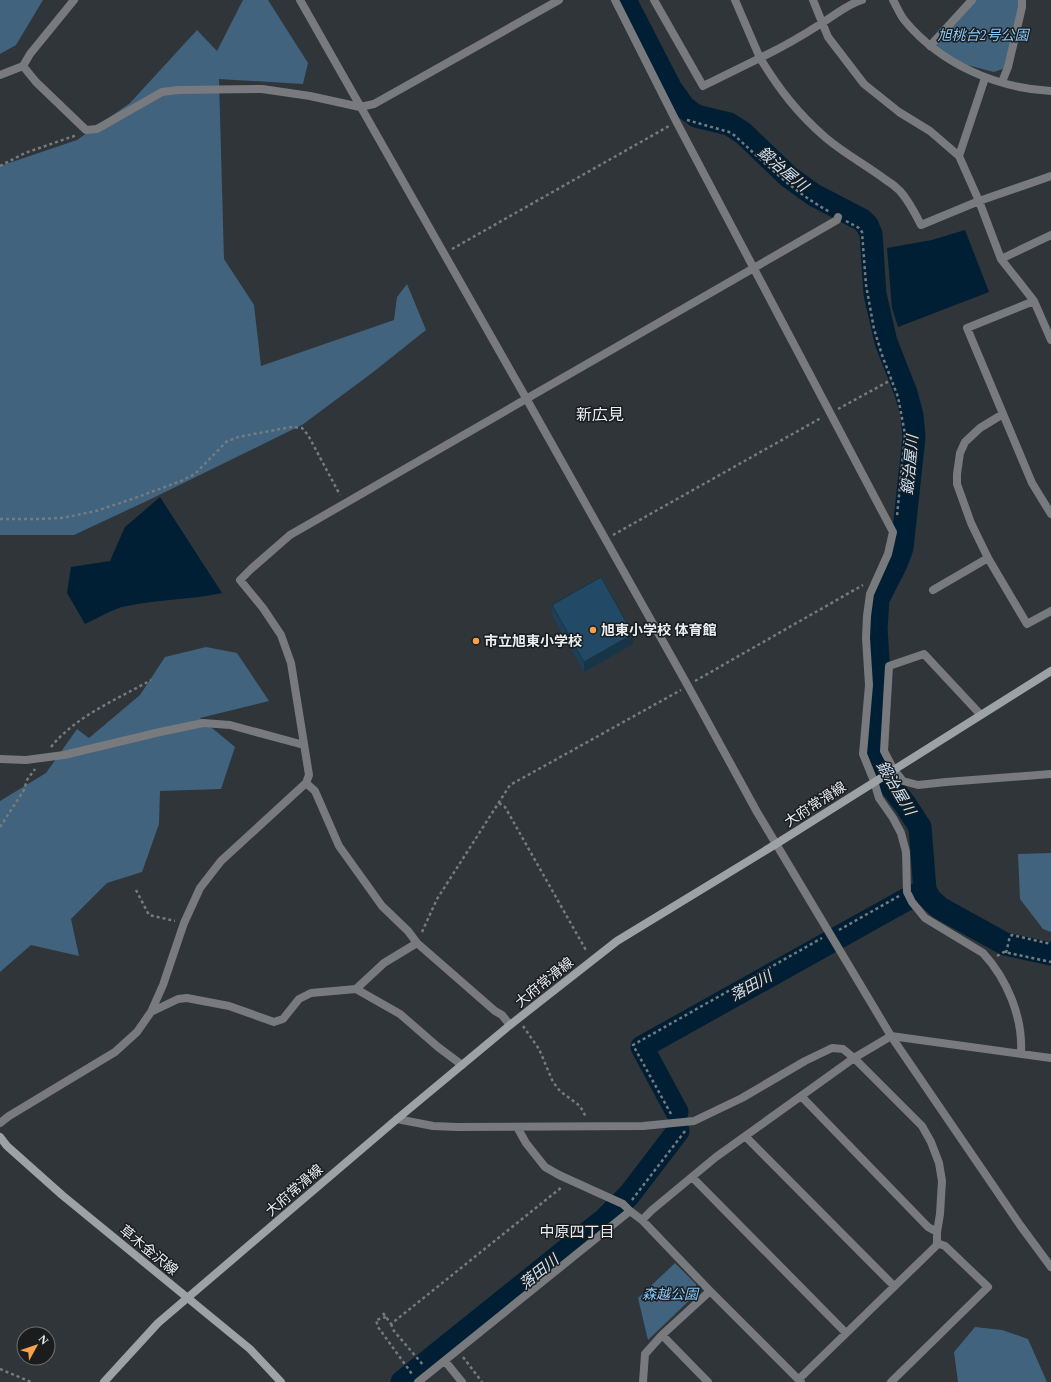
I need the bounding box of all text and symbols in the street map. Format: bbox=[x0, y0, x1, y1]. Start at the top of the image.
park label: 旭桃台2号公園 bbox=[938, 25, 1030, 46]
water label: 鍛治屋川 bbox=[752, 141, 815, 199]
district label: 新広見 bbox=[576, 403, 624, 427]
water label: 鍛治屋川 bbox=[896, 432, 925, 496]
place label: 旭東小学校 体育館 bbox=[601, 620, 717, 641]
marker: 旭東小学校 体育館 bbox=[588, 625, 598, 635]
place label: 市立旭東小学校 bbox=[484, 631, 582, 652]
marker: 市立旭東小学校 bbox=[471, 636, 481, 646]
water label: 鍛治屋川 bbox=[870, 757, 922, 822]
street label: 大府常滑線 bbox=[780, 777, 850, 832]
street label: 大府常滑線 bbox=[511, 952, 578, 1013]
water label: 落田川 bbox=[726, 965, 778, 1007]
street label: 大府常滑線 bbox=[261, 1159, 328, 1221]
street label: 草木金沢線 bbox=[115, 1220, 182, 1281]
district label: 中原四丁目 bbox=[539, 1221, 615, 1244]
water label: 落田川 bbox=[515, 1248, 566, 1295]
park label: 森越公園 bbox=[642, 1284, 700, 1305]
north arrow bbox=[16, 1326, 56, 1366]
text: N bbox=[34, 1331, 53, 1349]

